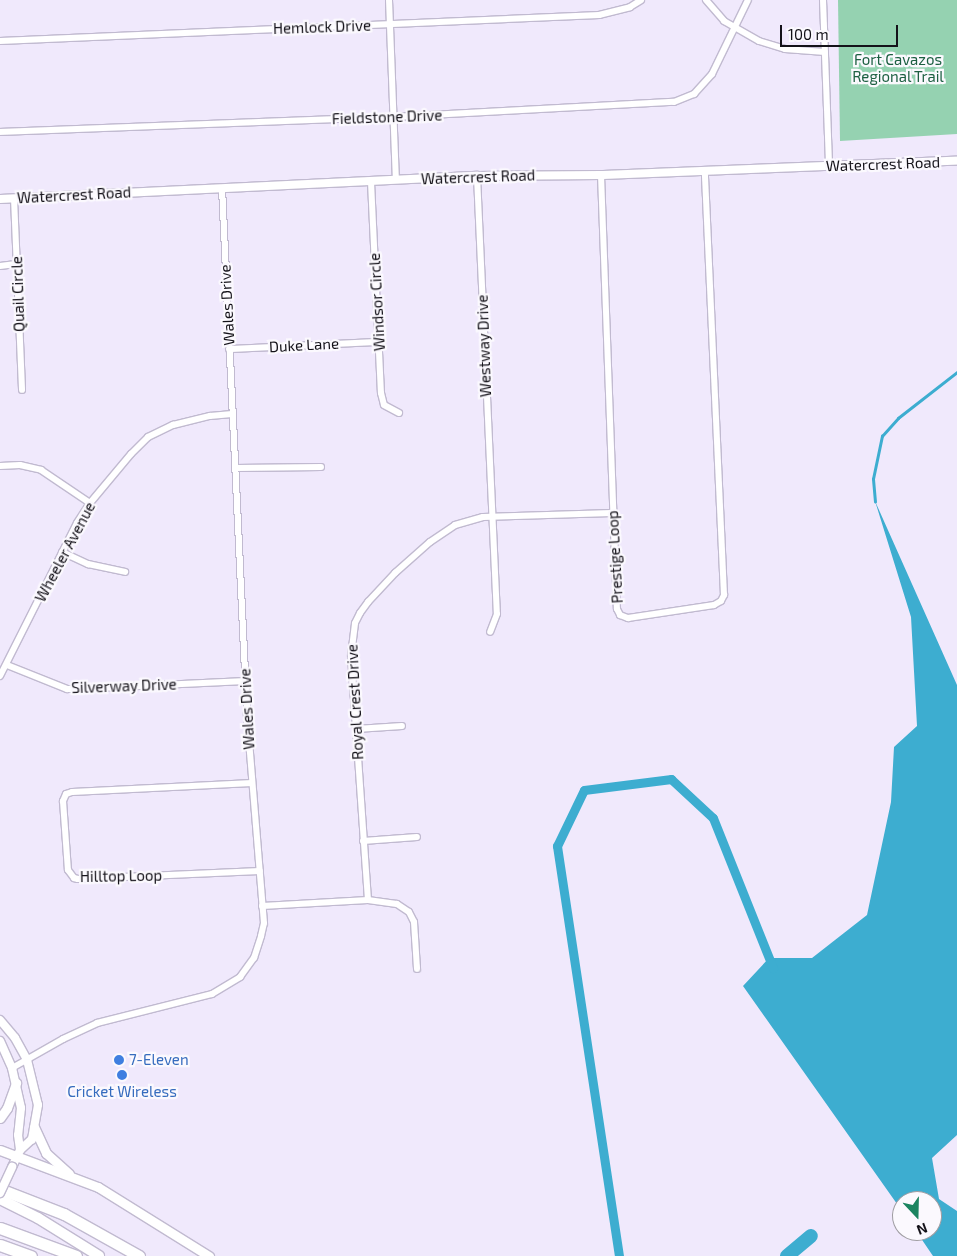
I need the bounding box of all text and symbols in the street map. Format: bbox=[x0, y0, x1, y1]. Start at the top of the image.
scale bar bbox=[782, 15, 900, 47]
street label: Hemlock Drive bbox=[273, 16, 371, 38]
text: 100 m bbox=[788, 25, 829, 43]
park label: Fort Cavazos Regional Trail bbox=[852, 50, 944, 85]
street label: Fieldstone Drive bbox=[331, 106, 443, 128]
street label: Watercrest Road bbox=[826, 153, 940, 175]
street label: Watercrest Road bbox=[421, 166, 535, 188]
street label: Watercrest Road bbox=[16, 183, 132, 207]
street label: Windsor Circle bbox=[365, 252, 389, 352]
street label: Quail Circle bbox=[8, 256, 28, 332]
street label: Wales Drive bbox=[216, 264, 238, 346]
street label: Westway Drive bbox=[473, 294, 495, 398]
street label: Duke Lane bbox=[269, 334, 339, 356]
street label: Wheeler Avenue bbox=[31, 499, 99, 605]
street label: Prestige Loop bbox=[604, 510, 626, 604]
street label: Royal Crest Drive bbox=[343, 643, 367, 761]
street label: Wales Drive bbox=[236, 668, 258, 750]
street label: Silverway Drive bbox=[71, 675, 177, 697]
street label: Hilltop Loop bbox=[80, 866, 162, 886]
place label: 7-Eleven bbox=[129, 1051, 189, 1069]
marker: 7-Eleven bbox=[113, 1054, 125, 1066]
marker: Cricket Wireless bbox=[116, 1069, 128, 1081]
place label: Cricket Wireless bbox=[67, 1083, 177, 1101]
north arrow bbox=[892, 1191, 942, 1241]
text: N bbox=[914, 1220, 930, 1239]

